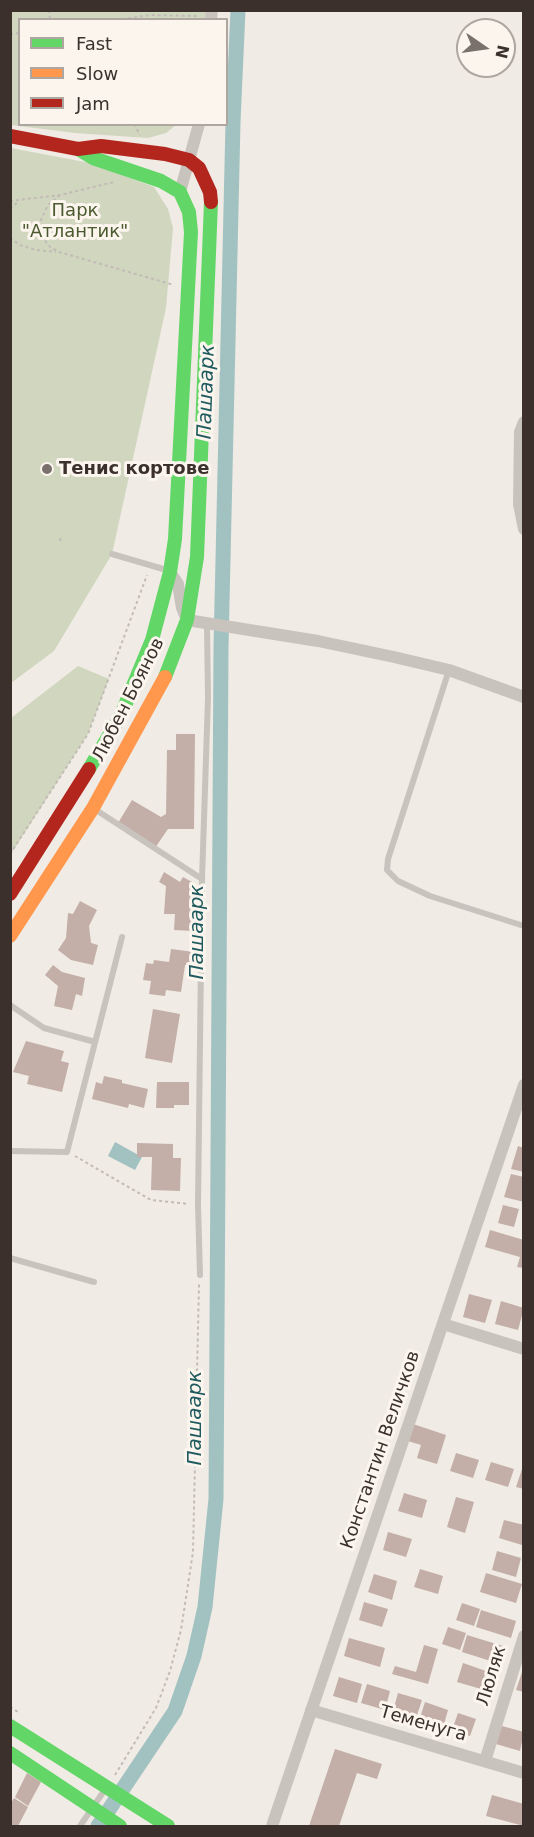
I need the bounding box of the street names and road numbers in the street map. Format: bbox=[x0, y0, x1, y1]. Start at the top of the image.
street label: Любен Боянов bbox=[89, 635, 169, 765]
street label: Константин Величков bbox=[337, 1348, 425, 1552]
street label: Люляк bbox=[473, 1643, 511, 1709]
street label: Теменуга bbox=[377, 1701, 469, 1747]

